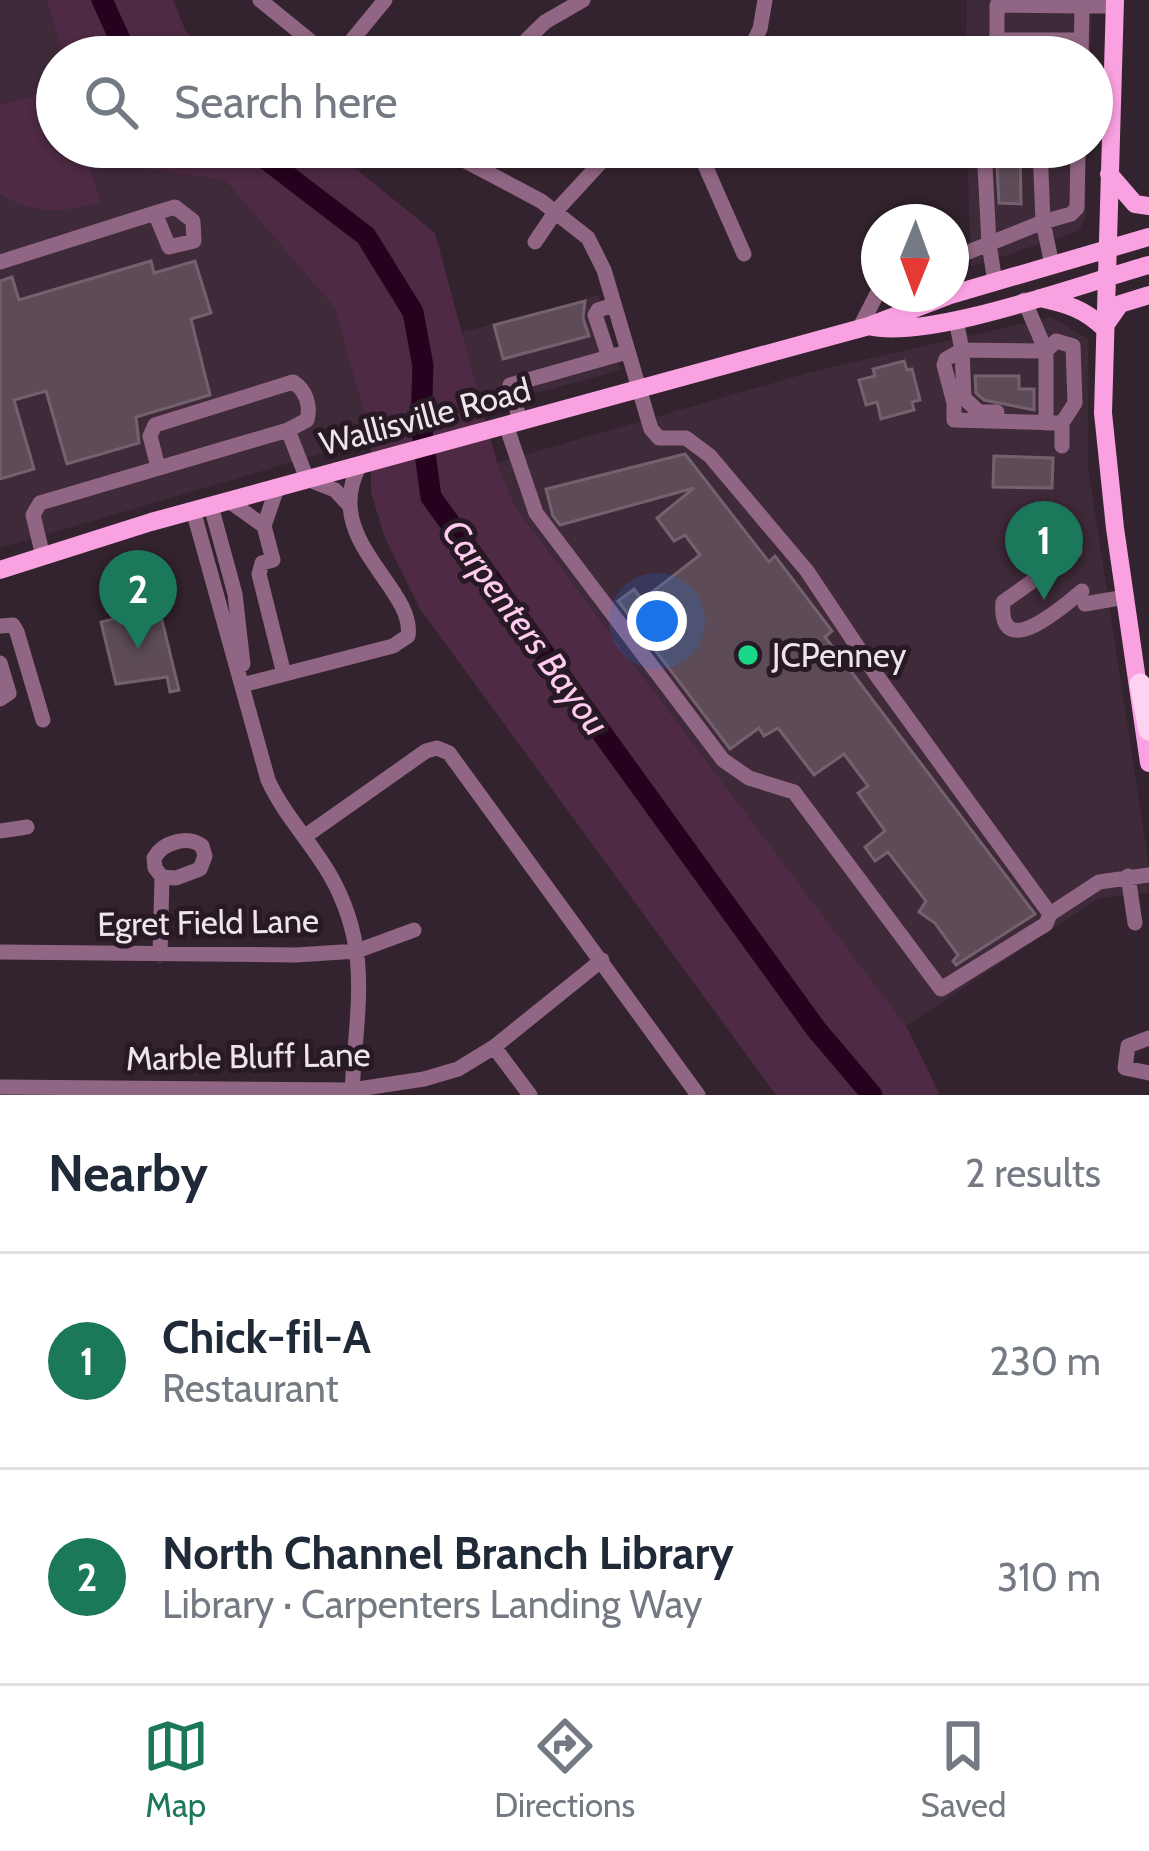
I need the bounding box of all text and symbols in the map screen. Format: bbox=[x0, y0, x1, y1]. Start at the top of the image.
search box bbox=[36, 36, 1113, 168]
icon: search bbox=[78, 69, 144, 135]
text: Search here bbox=[174, 75, 398, 129]
north arrow bbox=[861, 204, 969, 312]
street label: Wallisville Road bbox=[315, 369, 535, 463]
pin: 1 bbox=[1005, 501, 1083, 600]
water label: Carpenters Bayou bbox=[433, 510, 619, 744]
pin: 2 bbox=[99, 550, 177, 649]
your location bbox=[627, 591, 687, 651]
place label: JCPenney bbox=[771, 635, 907, 675]
marker: JCPenney bbox=[735, 642, 761, 668]
street label: Egret Field Lane bbox=[97, 900, 319, 944]
street label: Marble Bluff Lane bbox=[125, 1034, 371, 1078]
text: Nearby bbox=[48, 1142, 208, 1204]
text: 2 results bbox=[965, 1149, 1101, 1197]
text: Chick-fil-A bbox=[162, 1310, 371, 1364]
text: 1 bbox=[80, 1337, 94, 1385]
text: 230 m bbox=[989, 1337, 1101, 1385]
text: Restaurant bbox=[162, 1364, 339, 1412]
text: North Channel Branch Library bbox=[162, 1526, 734, 1580]
text: 2 bbox=[77, 1553, 97, 1601]
text: 310 m bbox=[997, 1553, 1101, 1601]
text: Library · Carpenters Landing Way bbox=[162, 1580, 702, 1628]
tab: Map bbox=[143, 1713, 209, 1825]
tab: Directions bbox=[494, 1713, 635, 1825]
tab: Saved bbox=[921, 1713, 1006, 1825]

